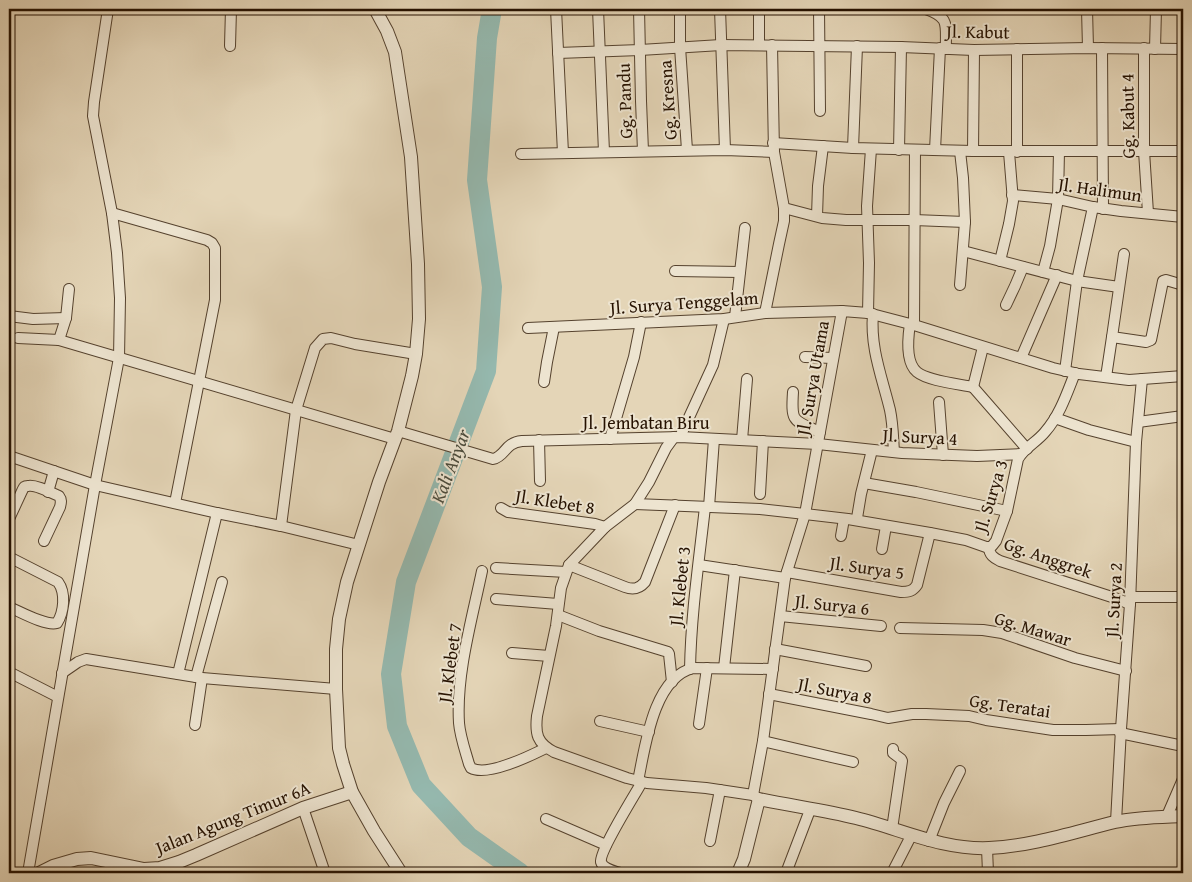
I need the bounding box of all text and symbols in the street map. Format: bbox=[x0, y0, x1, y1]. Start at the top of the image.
street label: Jl. Kabut bbox=[944, 17, 1011, 46]
street label: Gg. Kresna bbox=[651, 59, 684, 141]
street label: Gg. Pandu bbox=[610, 63, 639, 139]
street label: Gg. Kabut 4 bbox=[1113, 73, 1142, 159]
street label: Jl. Halimun bbox=[1055, 170, 1144, 209]
street label: Jl. Surya Tenggelam bbox=[607, 284, 759, 321]
street label: Jl. Surya Utama bbox=[789, 318, 836, 439]
street label: Jl. Jembatan Biru bbox=[580, 409, 710, 436]
street label: Jl. Surya 4 bbox=[880, 421, 958, 452]
water label: Kali Anyar bbox=[423, 424, 477, 508]
street label: Jl. Surya 3 bbox=[966, 456, 1014, 538]
street label: Jl. Klebet 8 bbox=[511, 482, 597, 521]
street label: Gg. Anggrek bbox=[1000, 530, 1097, 585]
street label: Jl. Klebet 3 bbox=[662, 545, 697, 629]
street label: Jl. Surya 5 bbox=[826, 549, 906, 586]
street label: Jl. Surya 2 bbox=[1098, 562, 1129, 640]
street label: Jl. Surya 6 bbox=[791, 587, 871, 622]
street label: Gg. Mawar bbox=[991, 604, 1076, 653]
street label: Jl. Klebet 7 bbox=[430, 621, 468, 706]
street label: Jl. Surya 8 bbox=[794, 670, 874, 711]
street label: Gg. Teratai bbox=[968, 686, 1052, 725]
street label: Jalan Agung Timur 6A bbox=[149, 774, 314, 862]

